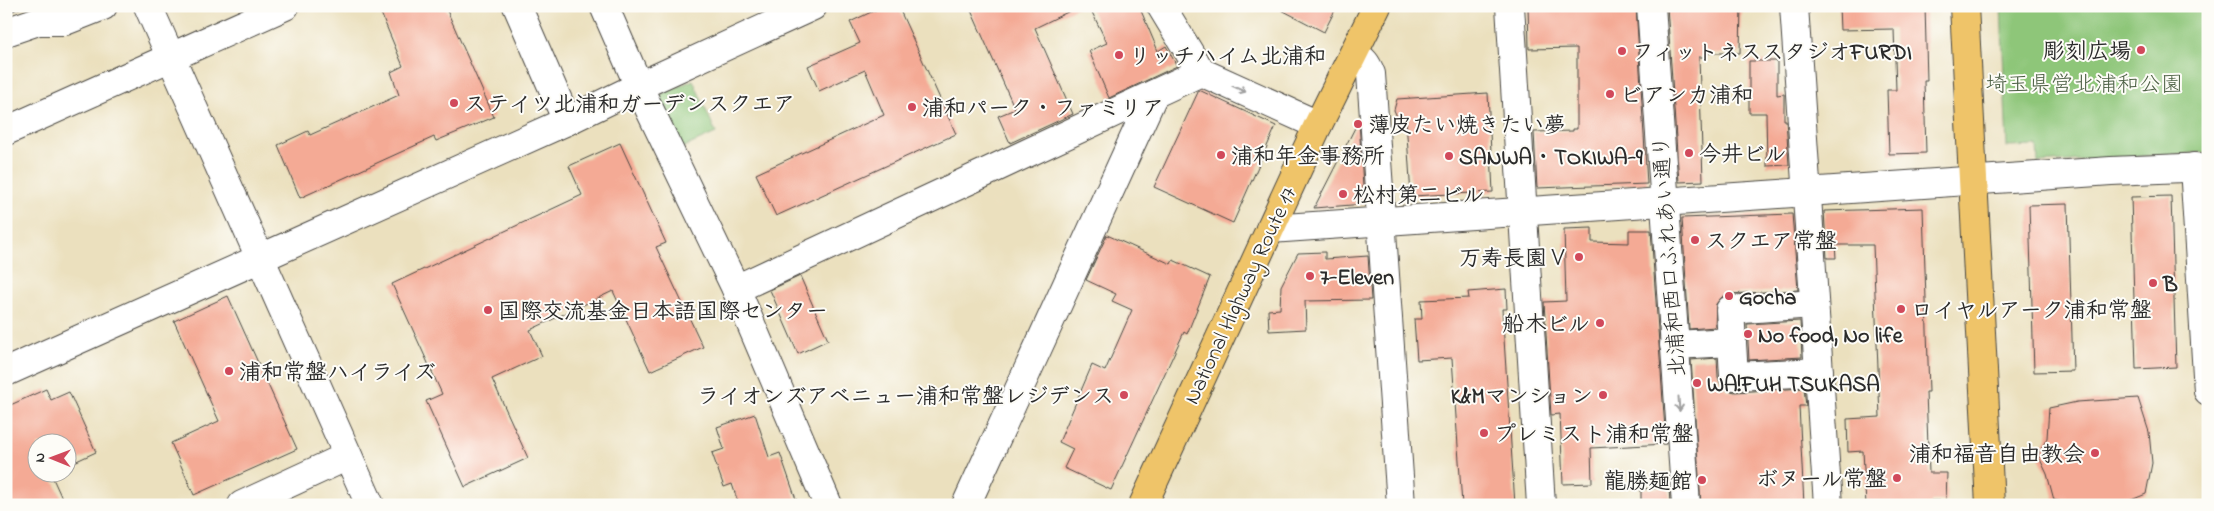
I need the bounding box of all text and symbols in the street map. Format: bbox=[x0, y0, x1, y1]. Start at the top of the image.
place label: 彫刻広場 bbox=[2043, 37, 2131, 69]
place label: フィットネススタジオFURDI bbox=[1632, 38, 1912, 70]
place label: リッチハイム北浦和 bbox=[1129, 42, 1326, 74]
marker: 彫刻広場 bbox=[2135, 44, 2147, 56]
marker: フィットネススタジオFURDI bbox=[1616, 45, 1628, 57]
marker: リッチハイム北浦和 bbox=[1113, 49, 1125, 61]
park label: 埼玉県営北浦和公園 bbox=[1985, 70, 2183, 102]
place label: ビアンカ浦和 bbox=[1620, 81, 1753, 113]
one-way arrow bbox=[1231, 85, 1246, 95]
marker: ビアンカ浦和 bbox=[1604, 88, 1616, 100]
place label: ステイツ北浦和ガーデンスクエア bbox=[464, 90, 795, 122]
place label: 浦和パーク・ファミリア bbox=[922, 94, 1164, 126]
marker: ステイツ北浦和ガーデンスクエア bbox=[448, 97, 460, 109]
marker: 浦和パーク・ファミリア bbox=[906, 101, 918, 113]
place label: 薄皮たい焼きたい夢 bbox=[1368, 111, 1566, 143]
marker: 薄皮たい焼きたい夢 bbox=[1352, 118, 1364, 130]
street label: 北浦和西口ふれあい通り bbox=[1647, 134, 1695, 378]
place label: 今井ビル bbox=[1699, 140, 1787, 172]
place label: 浦和年金事務所 bbox=[1231, 142, 1385, 174]
place label: SANWA・TOKIWA-9 bbox=[1459, 143, 1643, 175]
marker: 今井ビル bbox=[1683, 147, 1695, 159]
marker: 浦和年金事務所 bbox=[1215, 149, 1227, 161]
marker: SANWA・TOKIWA-9 bbox=[1443, 150, 1455, 162]
place label: 松村第二ビル bbox=[1353, 181, 1485, 213]
street label: National Highway Route 17 bbox=[1177, 182, 1307, 411]
marker: 松村第二ビル bbox=[1337, 188, 1349, 200]
place label: スクエア常盤 bbox=[1705, 227, 1837, 259]
marker: スクエア常盤 bbox=[1689, 234, 1701, 246]
place label: 万寿長園Ⅴ bbox=[1459, 244, 1569, 276]
marker: 万寿長園Ⅴ bbox=[1573, 251, 1585, 263]
place label: 7-Eleven bbox=[1320, 263, 1394, 295]
marker: 7-Eleven bbox=[1304, 270, 1316, 282]
place label: B bbox=[2162, 270, 2178, 302]
marker: B bbox=[2147, 277, 2159, 289]
place label: Gocha bbox=[1739, 283, 1796, 315]
marker: Gocha bbox=[1723, 290, 1735, 302]
place label: ロイヤルアーク浦和常盤 bbox=[1911, 296, 2152, 328]
place label: 国際交流基金日本語国際センター bbox=[498, 297, 828, 329]
marker: ロイヤルアーク浦和常盤 bbox=[1895, 303, 1907, 315]
marker: 国際交流基金日本語国際センター bbox=[482, 304, 494, 316]
place label: 船木ビル bbox=[1502, 310, 1590, 342]
marker: 船木ビル bbox=[1594, 317, 1606, 329]
place label: No food, No life bbox=[1758, 321, 1904, 353]
marker: No food, No life bbox=[1742, 328, 1754, 340]
place label: 浦和常盤ハイライズ bbox=[239, 358, 436, 390]
marker: 浦和常盤ハイライズ bbox=[223, 365, 235, 377]
place label: WA!FUH TSUKASA bbox=[1707, 370, 1880, 402]
marker: WA!FUH TSUKASA bbox=[1691, 377, 1703, 389]
place label: ライオンズアベニュー浦和常盤レジデンス bbox=[697, 382, 1114, 414]
place label: K&Mマンション bbox=[1451, 382, 1593, 414]
marker: ライオンズアベニュー浦和常盤レジデンス bbox=[1118, 389, 1130, 401]
marker: K&Mマンション bbox=[1597, 389, 1609, 401]
one-way arrow bbox=[1674, 396, 1683, 412]
place label: プレミスト浦和常盤 bbox=[1494, 420, 1694, 452]
marker: プレミスト浦和常盤 bbox=[1478, 427, 1490, 439]
north arrow bbox=[28, 434, 78, 484]
place label: 浦和福音自由教会 bbox=[1909, 440, 2085, 472]
marker: 浦和福音自由教会 bbox=[2089, 447, 2101, 459]
text: N bbox=[30, 453, 51, 463]
place label: ボヌール常盤 bbox=[1756, 465, 1887, 497]
place label: 龍勝麺館 bbox=[1604, 467, 1692, 499]
marker: ボヌール常盤 bbox=[1891, 472, 1903, 484]
marker: 龍勝麺館 bbox=[1696, 474, 1708, 486]

